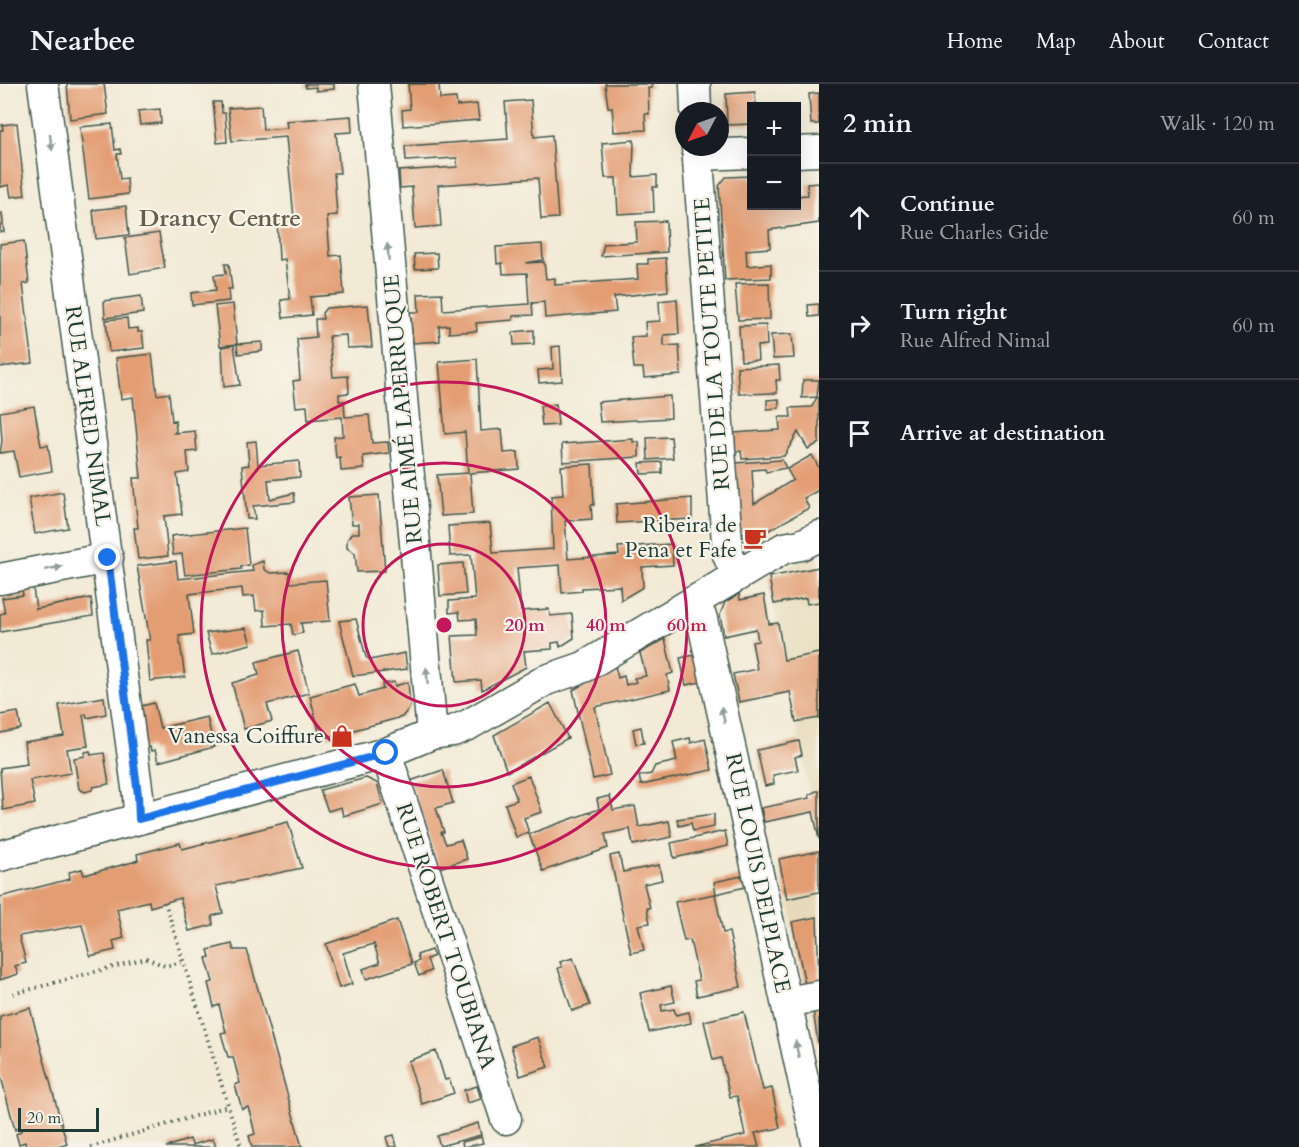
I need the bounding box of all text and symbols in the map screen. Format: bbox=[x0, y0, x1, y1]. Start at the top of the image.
text: Nearbee bbox=[30, 22, 135, 60]
text: Home bbox=[947, 27, 1003, 56]
text: Map bbox=[1036, 27, 1076, 56]
text: About bbox=[1109, 27, 1165, 56]
text: Contact bbox=[1198, 27, 1269, 56]
north arrow bbox=[675, 102, 729, 156]
map controls bbox=[747, 102, 801, 210]
button: + bbox=[747, 102, 801, 156]
text: 2 min bbox=[843, 106, 912, 141]
text: Walk · 120 m bbox=[1160, 110, 1275, 137]
one-way arrow bbox=[46, 133, 55, 152]
button: − bbox=[747, 156, 801, 210]
text: Continue bbox=[900, 189, 995, 219]
street label: RUE DE LA TOUTE PETITE bbox=[687, 197, 737, 491]
icon: ahead bbox=[843, 201, 876, 234]
district label: Drancy Centre bbox=[139, 202, 301, 235]
text: 60 m bbox=[1232, 204, 1275, 231]
text: Rue Charles Gide bbox=[900, 219, 1049, 246]
one-way arrow bbox=[384, 242, 393, 261]
street label: RUE AIMÉ LAPERRUQUE bbox=[376, 273, 430, 545]
text: Turn right bbox=[900, 297, 1007, 327]
street label: RUE ALFRED NIMAL bbox=[58, 304, 118, 529]
icon: right bbox=[843, 309, 876, 342]
text: 60 m bbox=[1232, 312, 1275, 339]
text: Rue Alfred Nimal bbox=[900, 327, 1050, 354]
icon: arrive bbox=[843, 417, 876, 450]
text: Arrive at destination bbox=[900, 418, 1105, 448]
place label: Ribeira de Pena et Fafe bbox=[624, 510, 737, 565]
cafe icon: Ribeira de Pena et Fafe bbox=[742, 525, 768, 551]
route end bbox=[94, 544, 120, 570]
one-way arrow bbox=[45, 564, 64, 573]
text: 20 m bbox=[505, 613, 545, 638]
text: 40 m bbox=[586, 613, 626, 638]
text: 60 m bbox=[667, 613, 707, 638]
centre of rings bbox=[434, 615, 454, 635]
one-way arrow bbox=[422, 667, 432, 686]
one-way arrow bbox=[718, 705, 728, 724]
place label: Vanessa Coiffure bbox=[167, 721, 324, 751]
shop icon: Vanessa Coiffure bbox=[329, 723, 355, 749]
route start bbox=[372, 739, 398, 765]
street label: RUE LOUIS DELPLACE bbox=[718, 750, 798, 996]
street label: RUE ROBERT TOUBIANA bbox=[389, 799, 503, 1073]
one-way arrow bbox=[791, 1039, 801, 1058]
scale bar bbox=[18, 1105, 99, 1132]
text: 20 m bbox=[27, 1107, 61, 1129]

